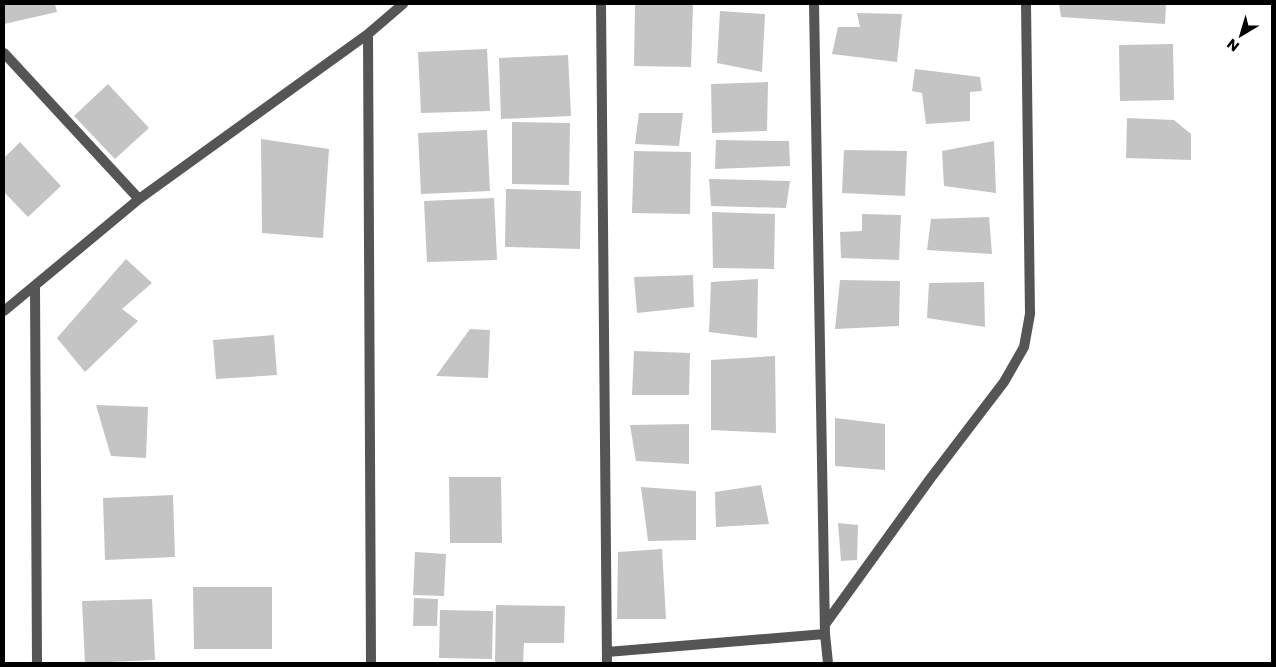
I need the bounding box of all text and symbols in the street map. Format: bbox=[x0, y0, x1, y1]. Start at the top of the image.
north arrow bbox=[1216, 10, 1266, 60]
text: N bbox=[1223, 34, 1243, 56]

